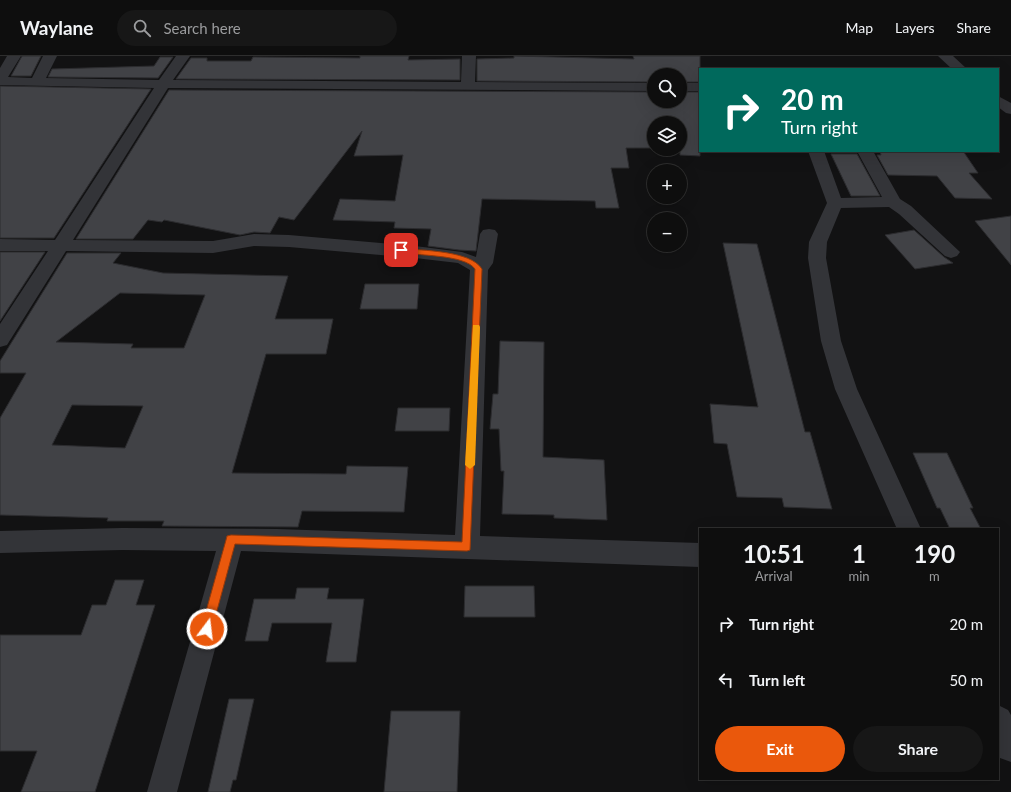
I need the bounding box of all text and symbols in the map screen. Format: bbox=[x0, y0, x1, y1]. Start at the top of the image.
search box bbox=[117, 10, 397, 46]
text: Waylane bbox=[20, 16, 93, 39]
icon: search bbox=[131, 17, 153, 39]
text: Search here bbox=[163, 19, 241, 37]
text: Map bbox=[845, 19, 873, 36]
text: Layers bbox=[895, 19, 935, 36]
text: Share bbox=[957, 19, 991, 36]
map controls bbox=[647, 68, 687, 252]
button: search bbox=[647, 68, 687, 108]
text: 20 m bbox=[781, 82, 844, 116]
icon: right bbox=[715, 84, 767, 136]
button: layers bbox=[647, 116, 687, 156]
text: Turn right bbox=[781, 116, 858, 138]
button: + bbox=[647, 164, 687, 204]
button: − bbox=[647, 212, 687, 252]
pin bbox=[384, 233, 418, 267]
icon: arrive bbox=[390, 239, 412, 261]
text: 10:51 bbox=[743, 539, 805, 568]
text: 1 bbox=[852, 539, 866, 568]
text: 190 bbox=[913, 539, 955, 568]
text: Arrival bbox=[755, 568, 792, 584]
text: min bbox=[849, 568, 870, 584]
text: m bbox=[929, 568, 940, 584]
position arrow bbox=[186, 608, 228, 650]
icon: right bbox=[715, 613, 737, 635]
text: Turn right bbox=[749, 615, 814, 633]
text: 20 m bbox=[949, 615, 983, 633]
icon: left bbox=[715, 669, 737, 691]
text: Turn left bbox=[749, 671, 805, 689]
text: 50 m bbox=[949, 671, 983, 689]
button: Exit bbox=[715, 726, 845, 772]
button: Share bbox=[853, 726, 983, 772]

